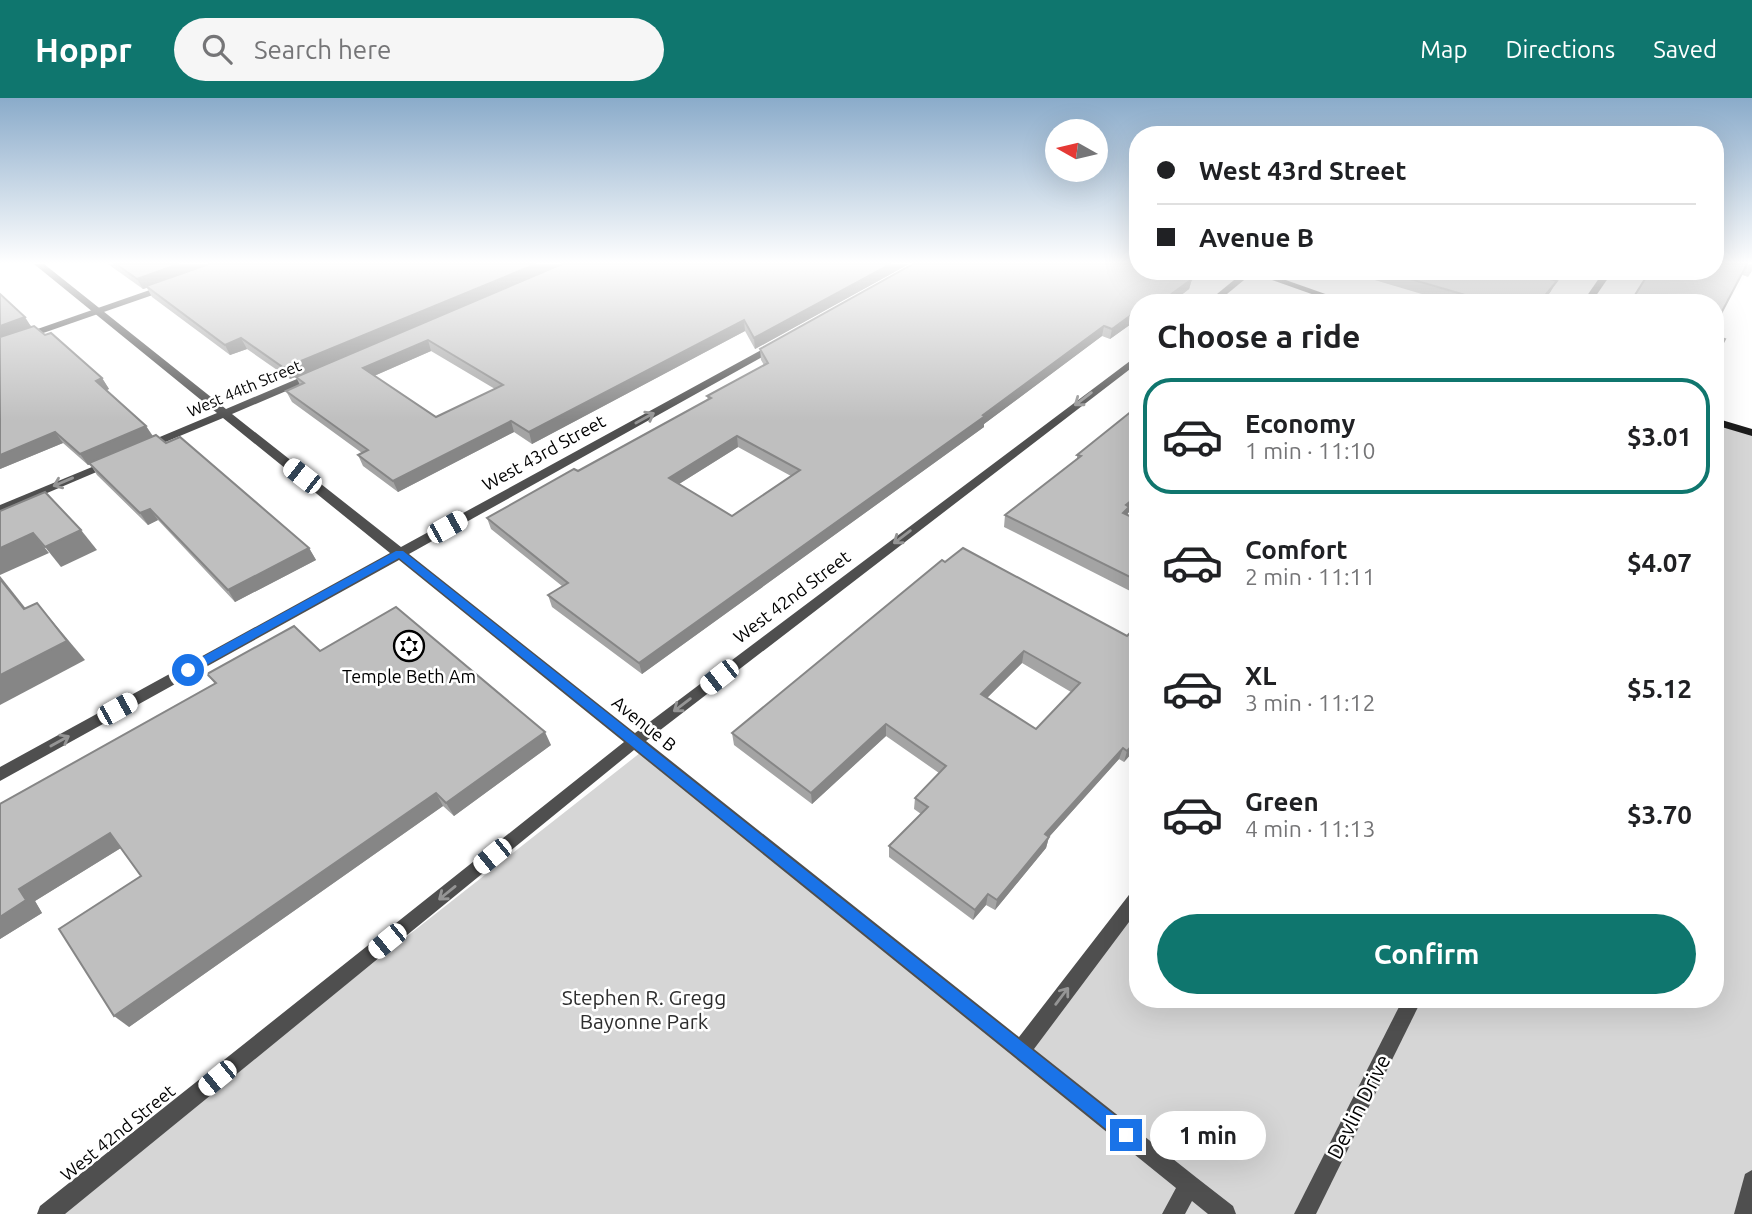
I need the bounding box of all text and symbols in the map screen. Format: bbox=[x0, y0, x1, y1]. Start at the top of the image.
search box bbox=[174, 18, 664, 81]
icon: search bbox=[198, 30, 236, 68]
text: Hoppr bbox=[35, 31, 132, 68]
text: Search here bbox=[254, 35, 391, 64]
text: Map bbox=[1420, 36, 1467, 63]
text: Directions bbox=[1505, 36, 1615, 63]
text: Saved bbox=[1653, 36, 1717, 63]
north arrow bbox=[1045, 119, 1108, 182]
map controls bbox=[1045, 119, 1108, 182]
text: West 43rd Street bbox=[1199, 156, 1407, 185]
text: Avenue B bbox=[1199, 223, 1314, 252]
text: Choose a ride bbox=[1157, 318, 1360, 354]
street label: West 44th Street bbox=[184, 356, 304, 420]
one-way arrow bbox=[1074, 392, 1093, 407]
icon: car bbox=[1161, 405, 1224, 468]
text: Economy bbox=[1245, 409, 1355, 438]
street label: West 43rd Street bbox=[479, 410, 608, 494]
one-way arrow bbox=[634, 411, 654, 425]
text: $3.01 bbox=[1627, 422, 1692, 451]
text: 1 min · 11:10 bbox=[1245, 438, 1376, 463]
car bbox=[279, 455, 326, 497]
one-way arrow bbox=[53, 476, 75, 489]
car bbox=[424, 508, 471, 546]
one-way arrow bbox=[894, 530, 912, 545]
icon: car bbox=[1161, 531, 1224, 594]
text: Comfort bbox=[1245, 535, 1348, 564]
street label: West 42nd Street bbox=[729, 546, 854, 647]
text: $4.07 bbox=[1627, 548, 1692, 577]
text: 2 min · 11:11 bbox=[1245, 564, 1376, 589]
synagogue icon: Temple Beth Am bbox=[392, 629, 426, 663]
route start bbox=[172, 654, 204, 686]
car bbox=[696, 656, 743, 698]
icon: car bbox=[1161, 657, 1224, 720]
text: XL bbox=[1245, 661, 1276, 690]
place label: Temple Beth Am bbox=[342, 666, 476, 686]
text: $5.12 bbox=[1627, 674, 1692, 703]
car bbox=[94, 690, 141, 728]
text: 3 min · 11:12 bbox=[1245, 690, 1376, 715]
street label: Avenue B bbox=[609, 691, 681, 755]
one-way arrow bbox=[674, 697, 692, 712]
one-way arrow bbox=[49, 734, 69, 748]
icon: car bbox=[1161, 783, 1224, 846]
text: Green bbox=[1245, 787, 1319, 816]
text: $3.70 bbox=[1627, 800, 1692, 829]
text: 4 min · 11:13 bbox=[1245, 816, 1376, 841]
car bbox=[470, 835, 515, 877]
one-way arrow bbox=[439, 885, 457, 900]
button: Confirm bbox=[1157, 914, 1696, 994]
car bbox=[365, 920, 410, 962]
park label: Stephen R. Gregg Bayonne Park bbox=[562, 985, 726, 1033]
one-way arrow bbox=[1055, 987, 1070, 1006]
street label: Devlin Drive bbox=[1322, 1050, 1395, 1163]
car bbox=[195, 1057, 240, 1099]
street label: West 42nd Street bbox=[56, 1080, 178, 1184]
callout: 1 min bbox=[1150, 1110, 1266, 1160]
route end bbox=[1110, 1119, 1142, 1151]
text: 1 min bbox=[1179, 1123, 1237, 1148]

